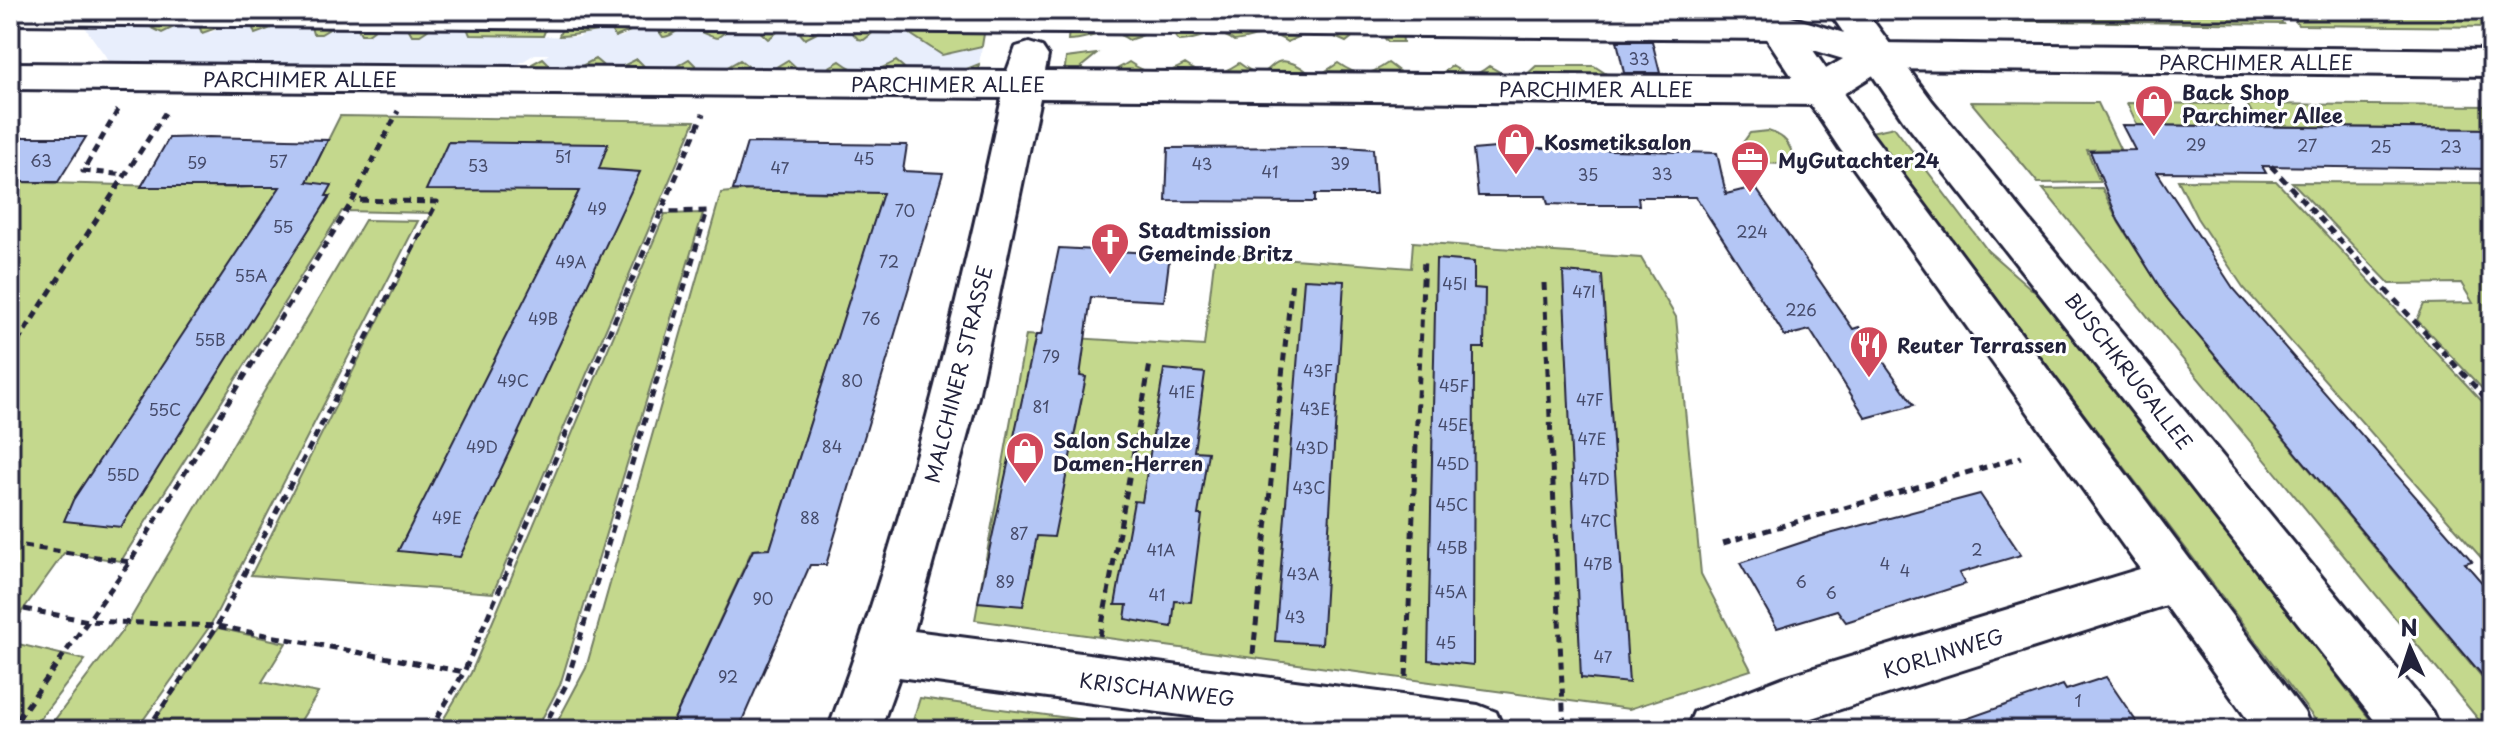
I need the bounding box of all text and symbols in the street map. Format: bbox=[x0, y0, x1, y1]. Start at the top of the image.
house number: 33 bbox=[1628, 46, 1650, 70]
street label: PARCHIMER ALLEE bbox=[2159, 47, 2353, 77]
street label: PARCHIMER ALLEE bbox=[203, 64, 397, 94]
street label: PARCHIMER ALLEE bbox=[851, 69, 1045, 99]
street label: PARCHIMER ALLEE bbox=[1499, 74, 1693, 104]
place label: Back Shop Parchimer Allee bbox=[2182, 77, 2343, 130]
shop icon: Back Shop Parchimer Allee bbox=[2133, 83, 2175, 138]
shop icon: Kosmetiksalon bbox=[1495, 121, 1537, 176]
place label: Kosmetiksalon bbox=[1544, 127, 1692, 157]
house number: 29 bbox=[2186, 132, 2206, 156]
house number: 27 bbox=[2297, 133, 2317, 157]
house number: 25 bbox=[2370, 134, 2392, 158]
house number: 23 bbox=[2440, 134, 2462, 158]
office icon: MyGutachter24 bbox=[1729, 139, 1771, 194]
house number: 51 bbox=[554, 144, 572, 168]
place label: MyGutachter24 bbox=[1778, 145, 1940, 175]
house number: 45 bbox=[854, 146, 874, 170]
house number: 63 bbox=[30, 148, 52, 172]
house number: 57 bbox=[268, 149, 288, 173]
house number: 59 bbox=[187, 150, 207, 174]
house number: 43 bbox=[1192, 151, 1212, 175]
house number: 39 bbox=[1330, 151, 1350, 175]
house number: 53 bbox=[468, 153, 488, 177]
house number: 47 bbox=[771, 155, 790, 179]
house number: 41 bbox=[1262, 159, 1278, 183]
house number: 33 bbox=[1651, 161, 1673, 185]
house number: 35 bbox=[1578, 162, 1598, 186]
house number: 49 bbox=[587, 196, 607, 220]
house number: 70 bbox=[895, 198, 915, 222]
house number: 55 bbox=[273, 214, 293, 238]
place label: Stadtmission Gemeinde Britz bbox=[1138, 215, 1293, 268]
house number: 224 bbox=[1736, 219, 1768, 243]
church icon: Stadtmission Gemeinde Britz bbox=[1089, 221, 1131, 276]
house number: 49A bbox=[555, 249, 587, 273]
house number: 72 bbox=[879, 249, 899, 273]
street label: MALCHINER STRASSE bbox=[916, 262, 1000, 486]
house number: 55A bbox=[235, 263, 267, 287]
house number: 45I bbox=[1442, 271, 1468, 295]
house number: 47I bbox=[1572, 279, 1596, 303]
street label: BUSCHKRUGALLEE bbox=[2058, 286, 2200, 456]
house number: 226 bbox=[1785, 297, 1817, 321]
house number: 49B bbox=[528, 306, 558, 330]
house number: 76 bbox=[861, 306, 881, 330]
restaurant icon: Reuter Terrassen bbox=[1848, 324, 1890, 379]
house number: 55B bbox=[194, 327, 226, 351]
place label: Reuter Terrassen bbox=[1897, 330, 2067, 360]
house number: 79 bbox=[1042, 344, 1060, 368]
house number: 43F bbox=[1303, 358, 1333, 382]
house number: 49C bbox=[497, 368, 529, 392]
house number: 80 bbox=[841, 368, 863, 392]
house number: 45F bbox=[1439, 373, 1469, 397]
house number: 41E bbox=[1168, 379, 1196, 403]
house number: 47F bbox=[1576, 387, 1604, 411]
house number: 81 bbox=[1032, 394, 1050, 418]
house number: 43E bbox=[1299, 396, 1331, 420]
house number: 55C bbox=[149, 397, 181, 421]
house number: 45E bbox=[1438, 412, 1468, 436]
place label: Salon Schulze Damen-Herren bbox=[1053, 425, 1203, 478]
house number: 47E bbox=[1577, 426, 1607, 450]
shop icon: Salon Schulze Damen-Herren bbox=[1004, 430, 1046, 485]
house number: 49D bbox=[466, 434, 498, 458]
house number: 84 bbox=[822, 434, 842, 458]
house number: 43D bbox=[1295, 435, 1329, 459]
house number: 45D bbox=[1437, 451, 1469, 475]
house number: 55D bbox=[106, 462, 140, 486]
house number: 47D bbox=[1578, 466, 1610, 490]
house number: 43C bbox=[1292, 475, 1326, 499]
house number: 45C bbox=[1436, 492, 1468, 516]
house number: 49E bbox=[432, 505, 462, 529]
house number: 88 bbox=[800, 505, 820, 529]
house number: 47C bbox=[1580, 508, 1612, 532]
house number: 87 bbox=[1010, 521, 1028, 545]
house number: 45B bbox=[1436, 535, 1468, 559]
house number: 41A bbox=[1147, 537, 1175, 561]
house number: 2 bbox=[1971, 537, 1983, 561]
house number: 47B bbox=[1583, 551, 1613, 575]
house number: 4 bbox=[1880, 551, 1890, 575]
house number: 4 bbox=[1900, 558, 1910, 582]
house number: 43A bbox=[1287, 561, 1319, 585]
house number: 89 bbox=[995, 569, 1015, 593]
house number: 6 bbox=[1795, 569, 1807, 593]
house number: 45A bbox=[1435, 579, 1467, 603]
house number: 6 bbox=[1825, 580, 1837, 604]
house number: 41 bbox=[1149, 582, 1165, 606]
house number: 90 bbox=[752, 586, 774, 610]
house number: 43 bbox=[1285, 604, 1305, 628]
north arrow bbox=[2370, 608, 2450, 688]
text: N bbox=[2399, 610, 2418, 643]
street label: KORLINWEG bbox=[1879, 620, 2007, 686]
house number: 45 bbox=[1436, 630, 1456, 654]
house number: 47 bbox=[1594, 644, 1613, 668]
house number: 92 bbox=[718, 664, 738, 688]
street label: KRISCHANWEG bbox=[1078, 665, 1236, 713]
house number: 1 bbox=[2074, 688, 2082, 712]

